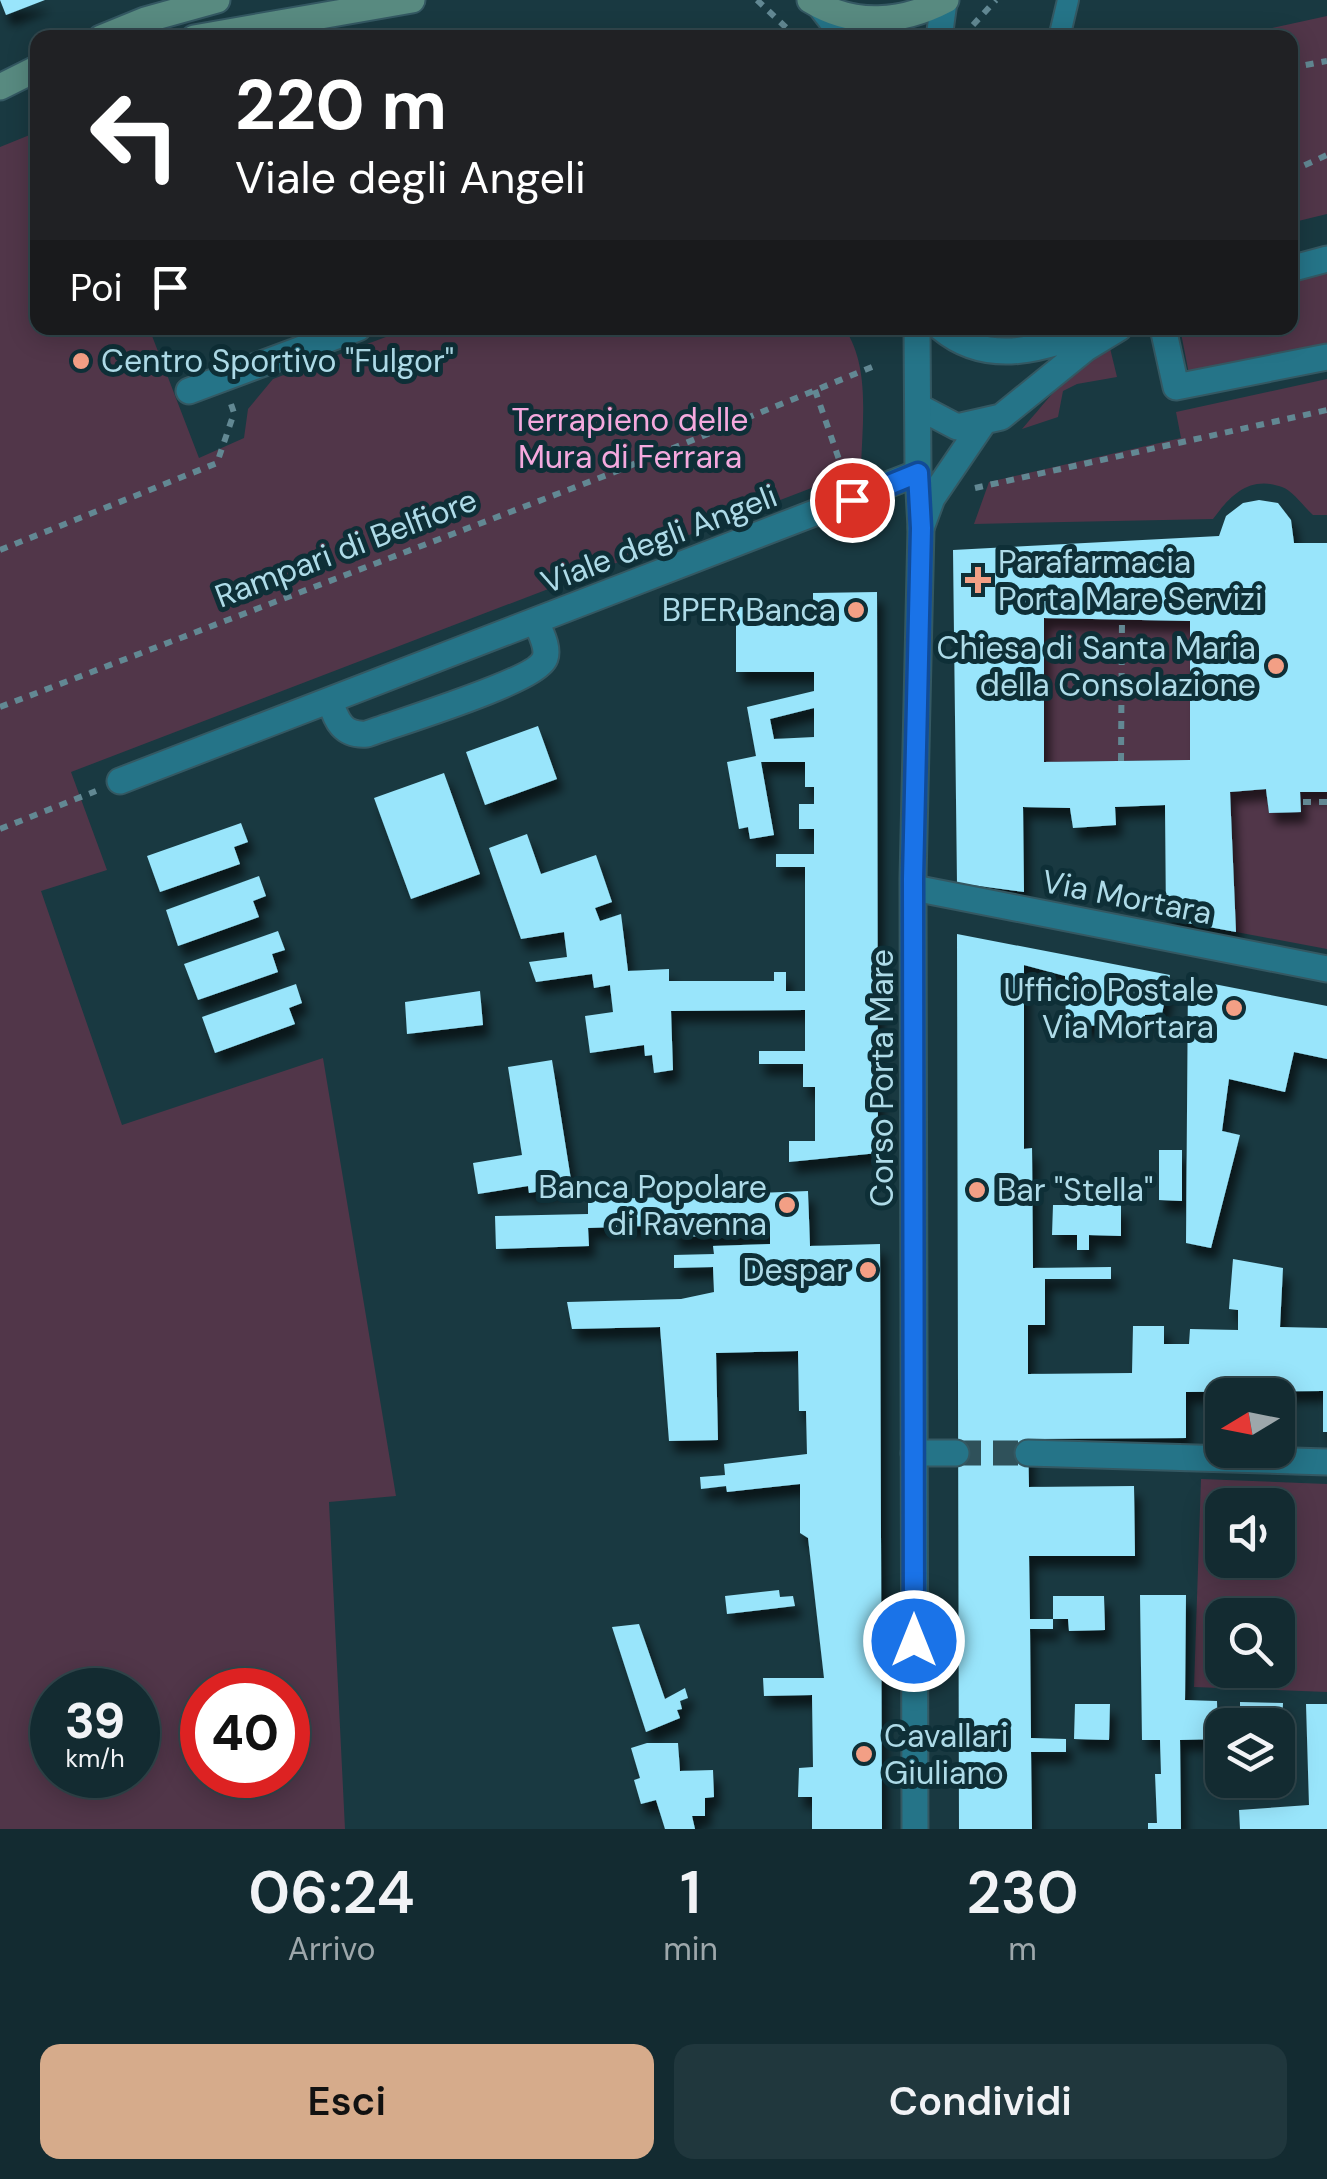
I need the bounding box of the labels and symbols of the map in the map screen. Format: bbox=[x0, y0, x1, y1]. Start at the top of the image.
place label: Centro Sportivo "Fulgor" bbox=[101, 340, 454, 382]
marker: Centro Sportivo "Fulgor" bbox=[70, 350, 92, 372]
park label: Terrapieno delle Mura di Ferrara bbox=[512, 399, 748, 478]
pin bbox=[810, 458, 895, 543]
street label: Viale degli Angeli bbox=[535, 475, 783, 603]
street label: Rampari di Belfiore bbox=[209, 479, 483, 617]
place label: Parafarmacia Porta Mare Servizi bbox=[998, 541, 1263, 620]
marker: Parafarmacia Porta Mare Servizi bbox=[967, 569, 989, 591]
place label: BPER Banca bbox=[662, 589, 836, 631]
marker: BPER Banca bbox=[845, 599, 867, 621]
place label: Chiesa di Santa Maria della Consolazione bbox=[937, 627, 1256, 706]
marker: Chiesa di Santa Maria della Consolazione bbox=[1265, 655, 1287, 677]
street label: Via Mortara bbox=[1039, 860, 1215, 934]
street label: Corso Porta Mare bbox=[861, 949, 903, 1207]
place label: Ufficio Postale Via Mortara bbox=[1003, 969, 1214, 1048]
marker: Ufficio Postale Via Mortara bbox=[1223, 997, 1245, 1019]
place label: Banca Popolare di Ravenna bbox=[538, 1166, 767, 1245]
place label: Bar "Stella" bbox=[997, 1169, 1153, 1211]
marker: Bar "Stella" bbox=[966, 1179, 988, 1201]
marker: Banca Popolare di Ravenna bbox=[776, 1194, 798, 1216]
place label: Despar bbox=[742, 1249, 848, 1291]
marker: Despar bbox=[857, 1259, 879, 1281]
north arrow bbox=[1205, 1378, 1295, 1468]
position arrow bbox=[862, 1589, 966, 1693]
speed limit sign: 40 bbox=[180, 1668, 310, 1798]
place label: Cavallari Giuliano bbox=[884, 1715, 1008, 1794]
marker: Cavallari Giuliano bbox=[853, 1743, 875, 1765]

